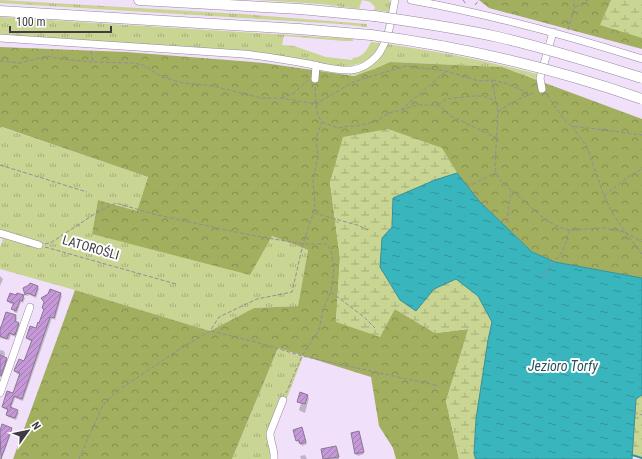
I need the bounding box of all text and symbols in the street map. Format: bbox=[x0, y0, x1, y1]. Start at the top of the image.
scale bar bbox=[10, 8, 111, 34]
text: 100 m bbox=[16, 15, 46, 29]
street label: LATOROŚLI bbox=[61, 232, 121, 263]
water label: Jezioro Torfy bbox=[528, 358, 598, 374]
north arrow bbox=[8, 411, 48, 451]
text: N bbox=[29, 419, 43, 432]

